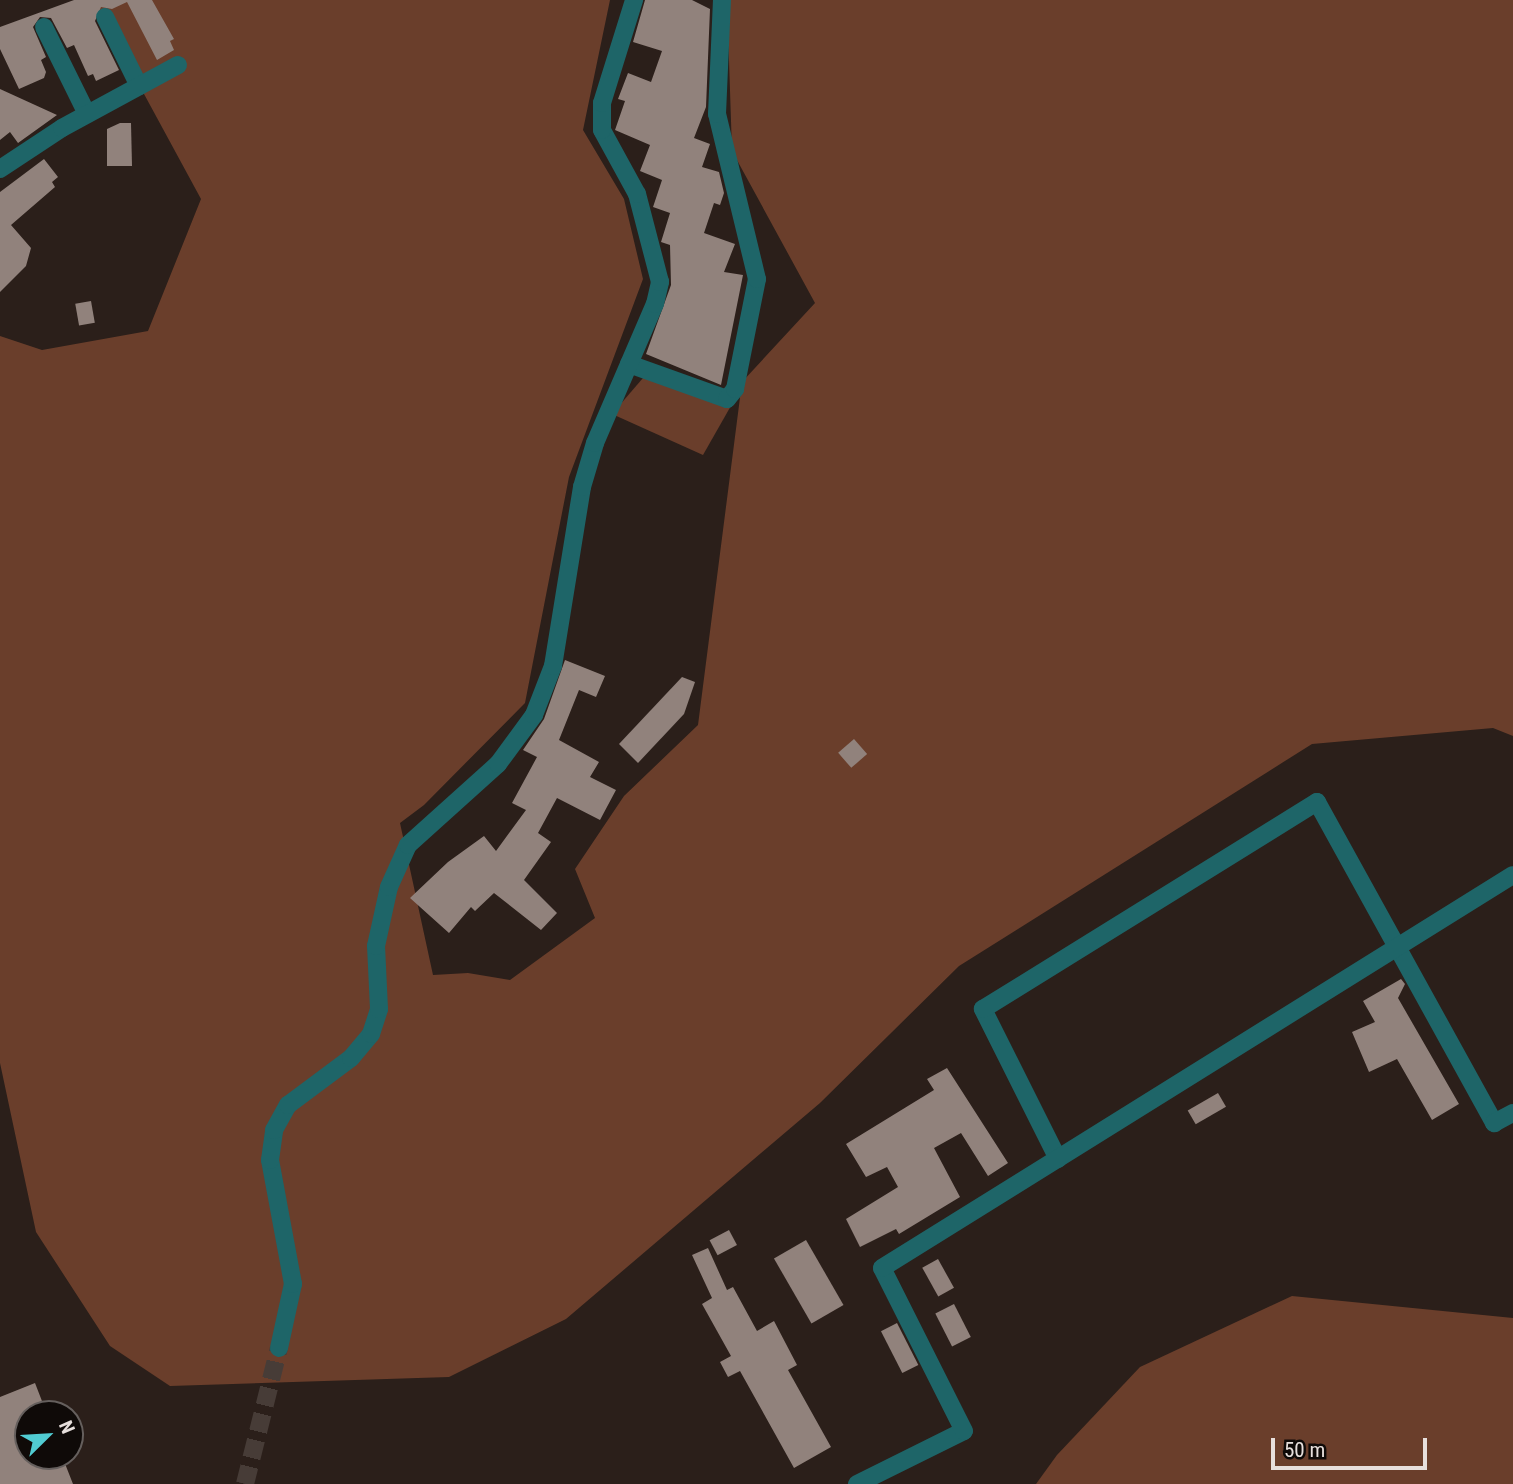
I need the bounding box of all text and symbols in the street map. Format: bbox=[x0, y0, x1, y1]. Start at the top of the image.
north arrow bbox=[14, 1400, 84, 1470]
text: N bbox=[54, 1417, 80, 1437]
scale bar bbox=[1275, 1424, 1431, 1468]
text: 50 m bbox=[1284, 1438, 1325, 1462]

